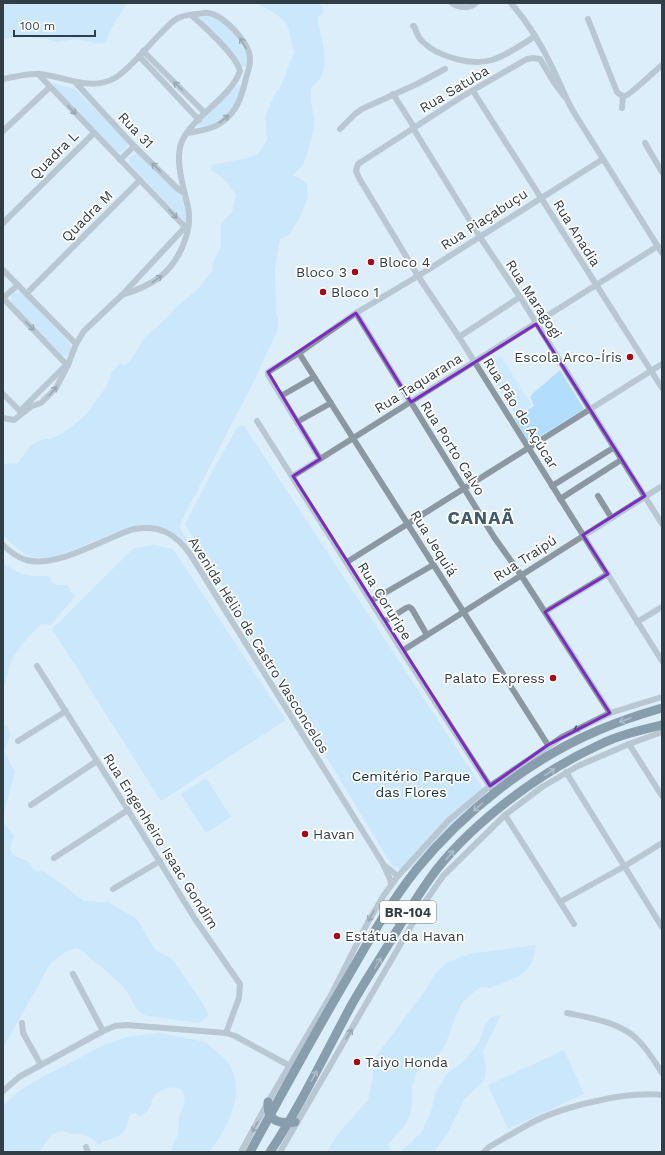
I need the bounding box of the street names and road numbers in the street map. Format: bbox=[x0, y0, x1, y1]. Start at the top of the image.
street label: Rua Satuba bbox=[417, 62, 492, 116]
street label: Rua 31 bbox=[115, 109, 157, 151]
street label: Quadra L bbox=[26, 127, 82, 183]
street label: Rua Piaçabuçu bbox=[438, 185, 530, 253]
street label: Quadra M bbox=[58, 187, 116, 245]
street label: Rua Anadia bbox=[550, 197, 604, 269]
street label: Rua Maragogi bbox=[503, 257, 565, 341]
street label: Rua Taquarana bbox=[371, 350, 465, 416]
street label: Rua Pão de Açúcar bbox=[480, 355, 562, 472]
street label: Rua Porto Calvo bbox=[417, 398, 489, 498]
street label: Rua Jequiá bbox=[407, 507, 461, 579]
street label: Rua Traipú bbox=[491, 532, 559, 584]
street label: Avenida Hélio de Castro Vasconcelos bbox=[185, 534, 333, 756]
street label: Rua Coruripe bbox=[355, 559, 415, 643]
street label: Rua Engenheiro Isaac Gondim bbox=[100, 750, 222, 932]
road number: BR-104 bbox=[380, 901, 436, 923]

